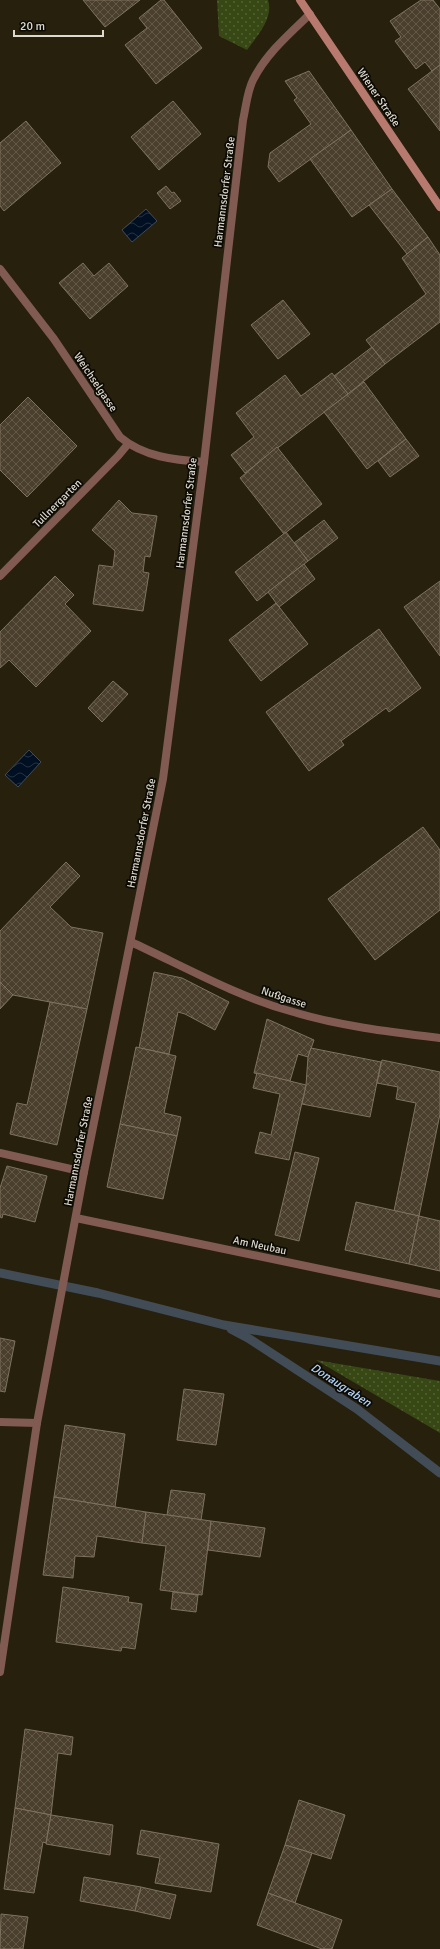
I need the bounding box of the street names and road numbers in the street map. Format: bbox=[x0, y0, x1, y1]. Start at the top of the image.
street label: Wiener Straße bbox=[354, 66, 403, 129]
street label: Harmannsdorfer Straße bbox=[211, 136, 238, 248]
street label: Weichselgasse bbox=[71, 350, 120, 414]
street label: Harmannsdorfer Straße bbox=[173, 457, 200, 569]
street label: Tullnergarten bbox=[30, 476, 84, 530]
street label: Harmannsdorfer Straße bbox=[124, 777, 159, 889]
street label: Nußgasse bbox=[260, 984, 308, 1011]
street label: Harmannsdorfer Straße bbox=[61, 1095, 96, 1207]
street label: Am Neubau bbox=[232, 1233, 288, 1257]

